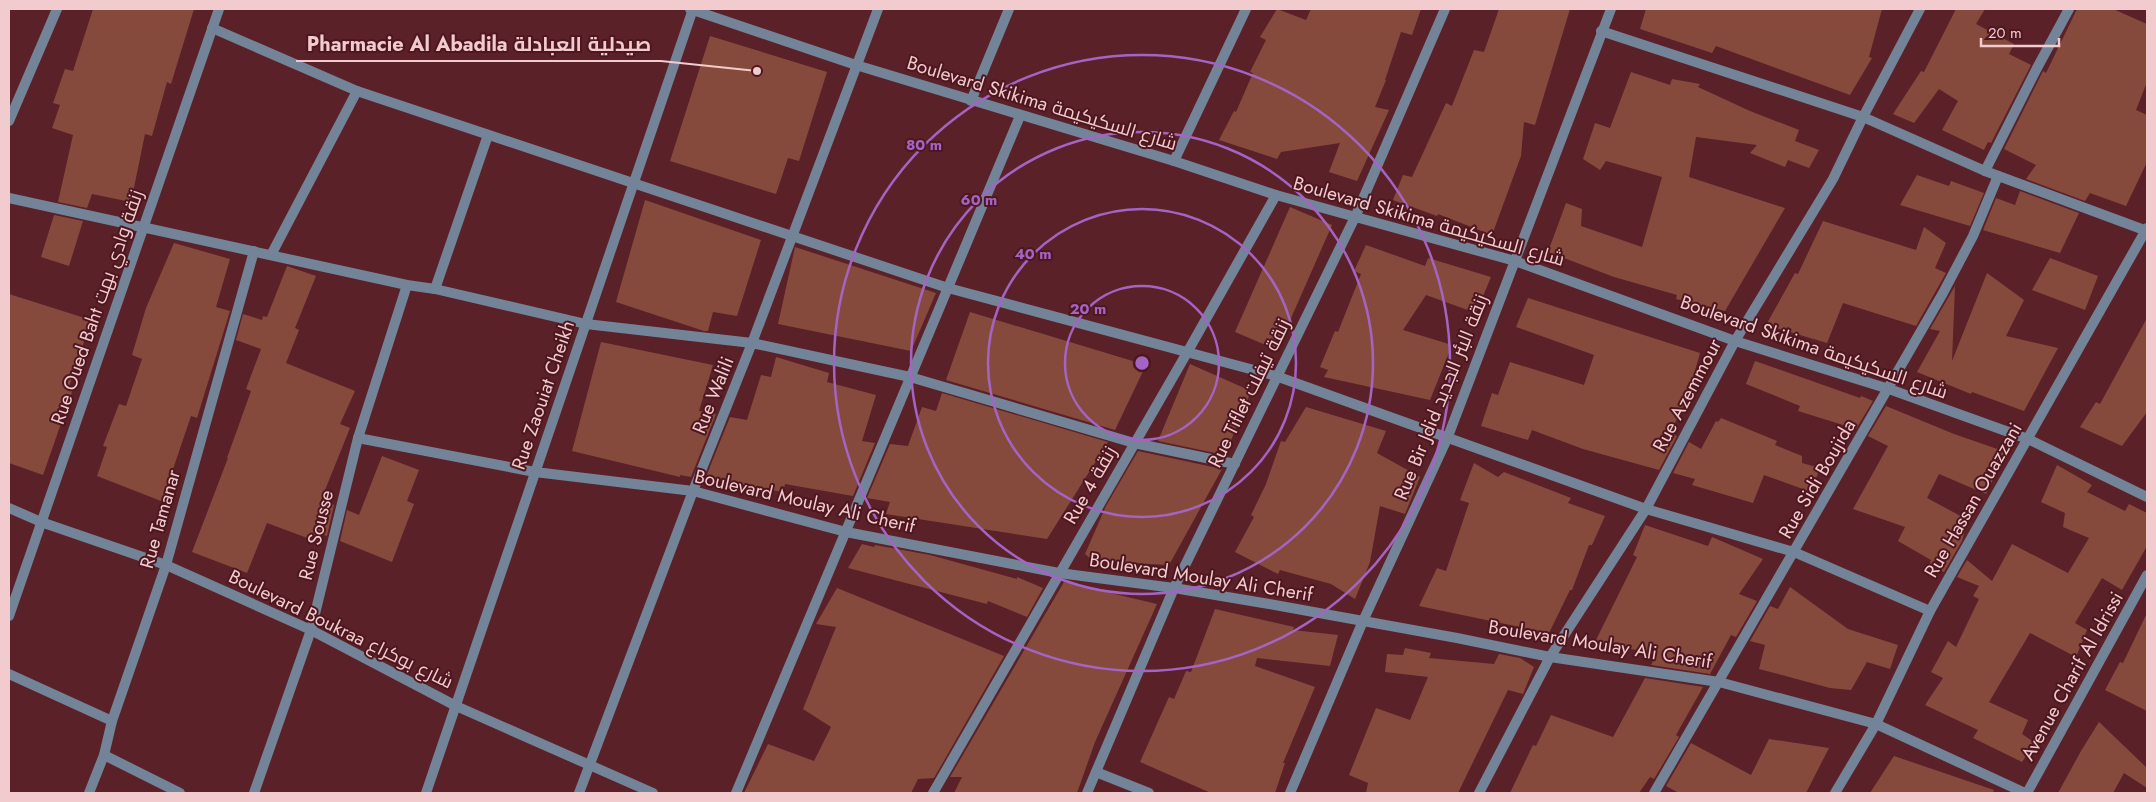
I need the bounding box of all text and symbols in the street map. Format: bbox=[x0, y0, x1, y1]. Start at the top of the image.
scale bar bbox=[1981, 15, 2058, 47]
text: 20 m bbox=[1988, 22, 2022, 44]
callout: Pharmacie Al Abadila صيدلية العبادلة bbox=[296, 26, 661, 61]
text: Pharmacie Al Abadila صيدلية العبادلة bbox=[307, 30, 651, 59]
street label: Boulevard Skikima شارع السكيكيمة bbox=[904, 49, 1180, 157]
text: 80 m bbox=[906, 134, 942, 156]
street label: Boulevard Skikima شارع السكيكيمة bbox=[1290, 169, 1568, 273]
street label: Rue Oued Baht زنقة وادي بهت bbox=[44, 186, 151, 428]
text: 60 m bbox=[961, 189, 997, 211]
text: 40 m bbox=[1014, 243, 1052, 265]
street label: Boulevard Skikima شارع السكيكيمة bbox=[1677, 288, 1951, 406]
street label: Rue Bir Jdid زنقة البئر الجديد bbox=[1387, 290, 1495, 504]
text: 20 m bbox=[1070, 298, 1106, 320]
street label: Rue Tiflet زنقة تيفلت bbox=[1201, 314, 1297, 472]
street label: Rue Zaouiat Cheikh bbox=[505, 317, 581, 473]
street label: Rue Azemmour bbox=[1646, 333, 1728, 456]
street label: Rue Walili bbox=[685, 352, 741, 438]
centre of rings bbox=[1133, 354, 1151, 372]
street label: Rue Sidi Boujida bbox=[1772, 414, 1862, 544]
street label: Rue Hassan Ouazzani bbox=[1918, 417, 2028, 583]
street label: Rue 4 زنقة bbox=[1057, 441, 1123, 529]
street label: Boulevard Moulay Ali Cherif bbox=[692, 462, 919, 540]
street label: Rue Tamanar bbox=[133, 466, 187, 572]
street label: Rue Sousse bbox=[292, 487, 340, 583]
street label: Boulevard Moulay Ali Cherif bbox=[1087, 546, 1315, 608]
street label: Boulevard Boukraa شارع بوكراع bbox=[224, 563, 458, 695]
street label: Avenue Charif Al Idrissi bbox=[2014, 587, 2130, 765]
street label: Boulevard Moulay Ali Cherif bbox=[1486, 613, 1714, 675]

